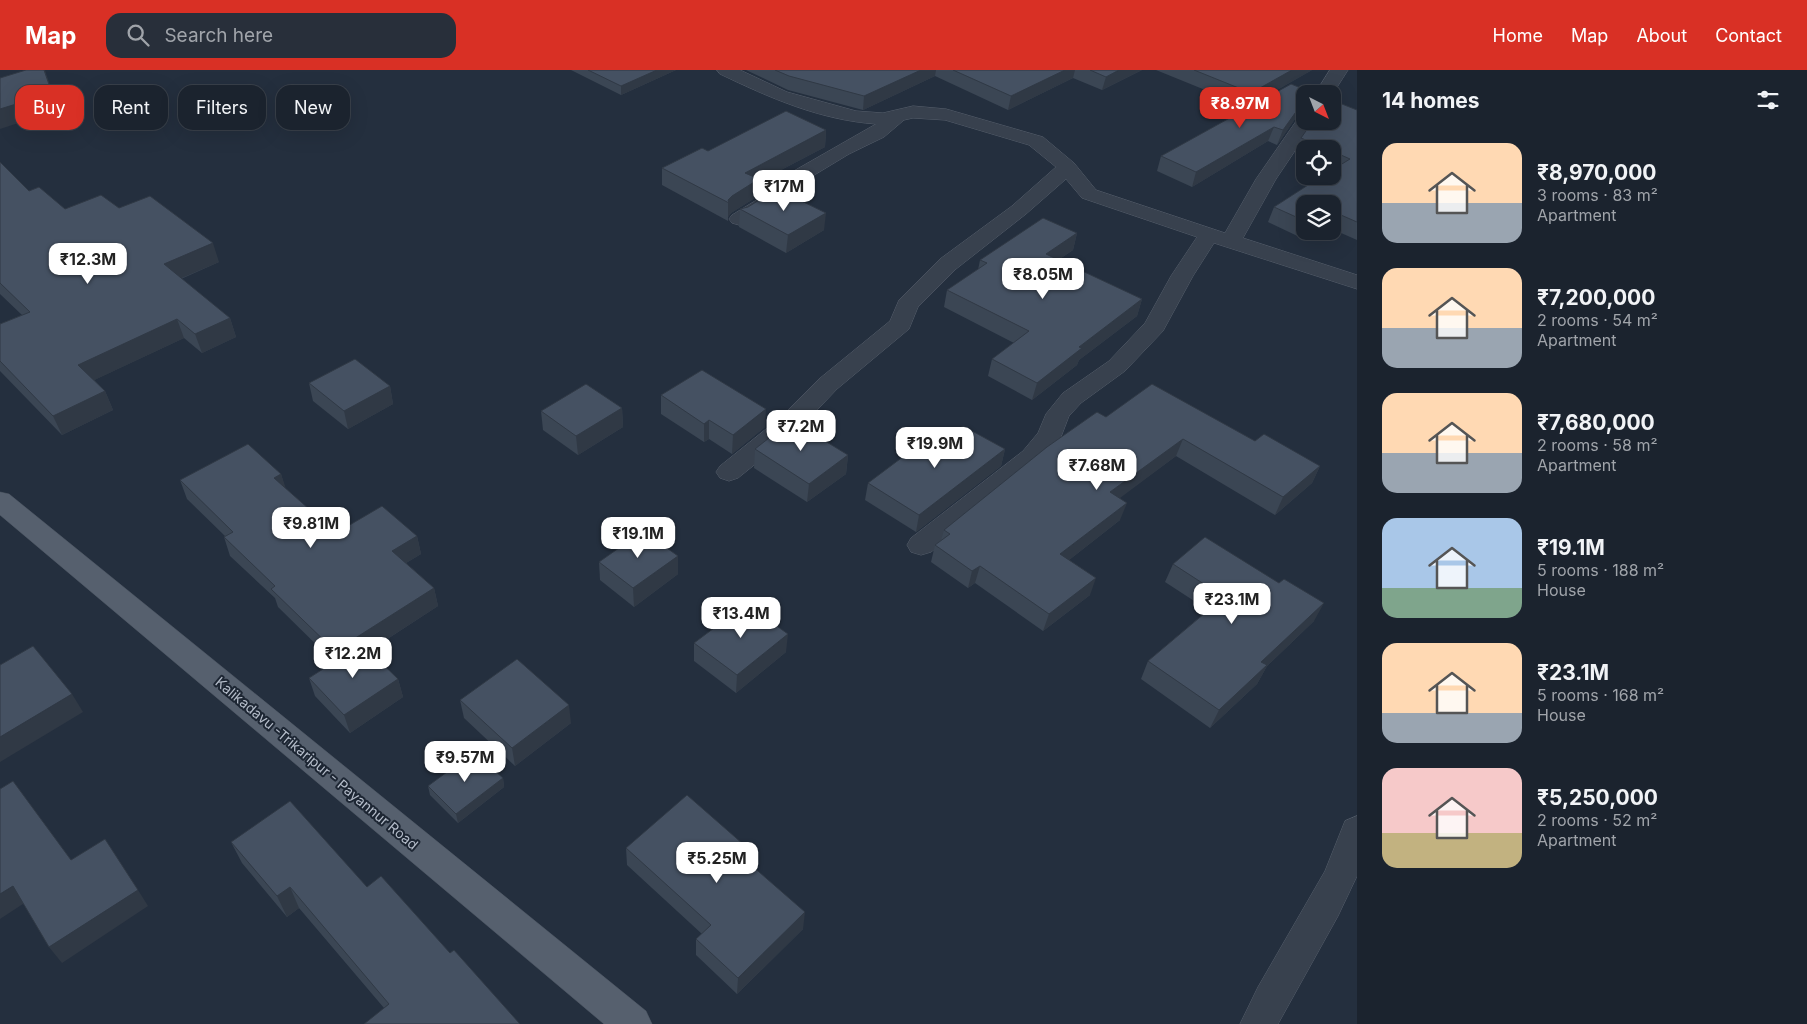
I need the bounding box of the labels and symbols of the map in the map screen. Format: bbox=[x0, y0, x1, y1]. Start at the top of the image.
north arrow bbox=[1296, 85, 1341, 130]
pin: ₹8.97M bbox=[1199, 87, 1281, 129]
pin: ₹17M bbox=[754, 170, 814, 212]
pin: ₹12.3M bbox=[47, 242, 129, 285]
pin: ₹8.05M bbox=[1002, 258, 1084, 300]
pin: ₹7.2M bbox=[766, 410, 836, 452]
pin: ₹19.9M bbox=[894, 426, 976, 469]
pin: ₹7.68M bbox=[1056, 448, 1138, 491]
pin: ₹9.81M bbox=[270, 506, 352, 549]
pin: ₹19.1M bbox=[597, 516, 679, 559]
pin: ₹23.1M bbox=[1191, 582, 1273, 625]
pin: ₹13.4M bbox=[700, 596, 782, 639]
pin: ₹12.2M bbox=[312, 636, 394, 679]
street label: Kalikadavu -Trikaripur - Payannur Road bbox=[212, 673, 422, 853]
pin: ₹9.57M bbox=[424, 740, 506, 783]
pin: ₹5.25M bbox=[676, 842, 758, 884]

